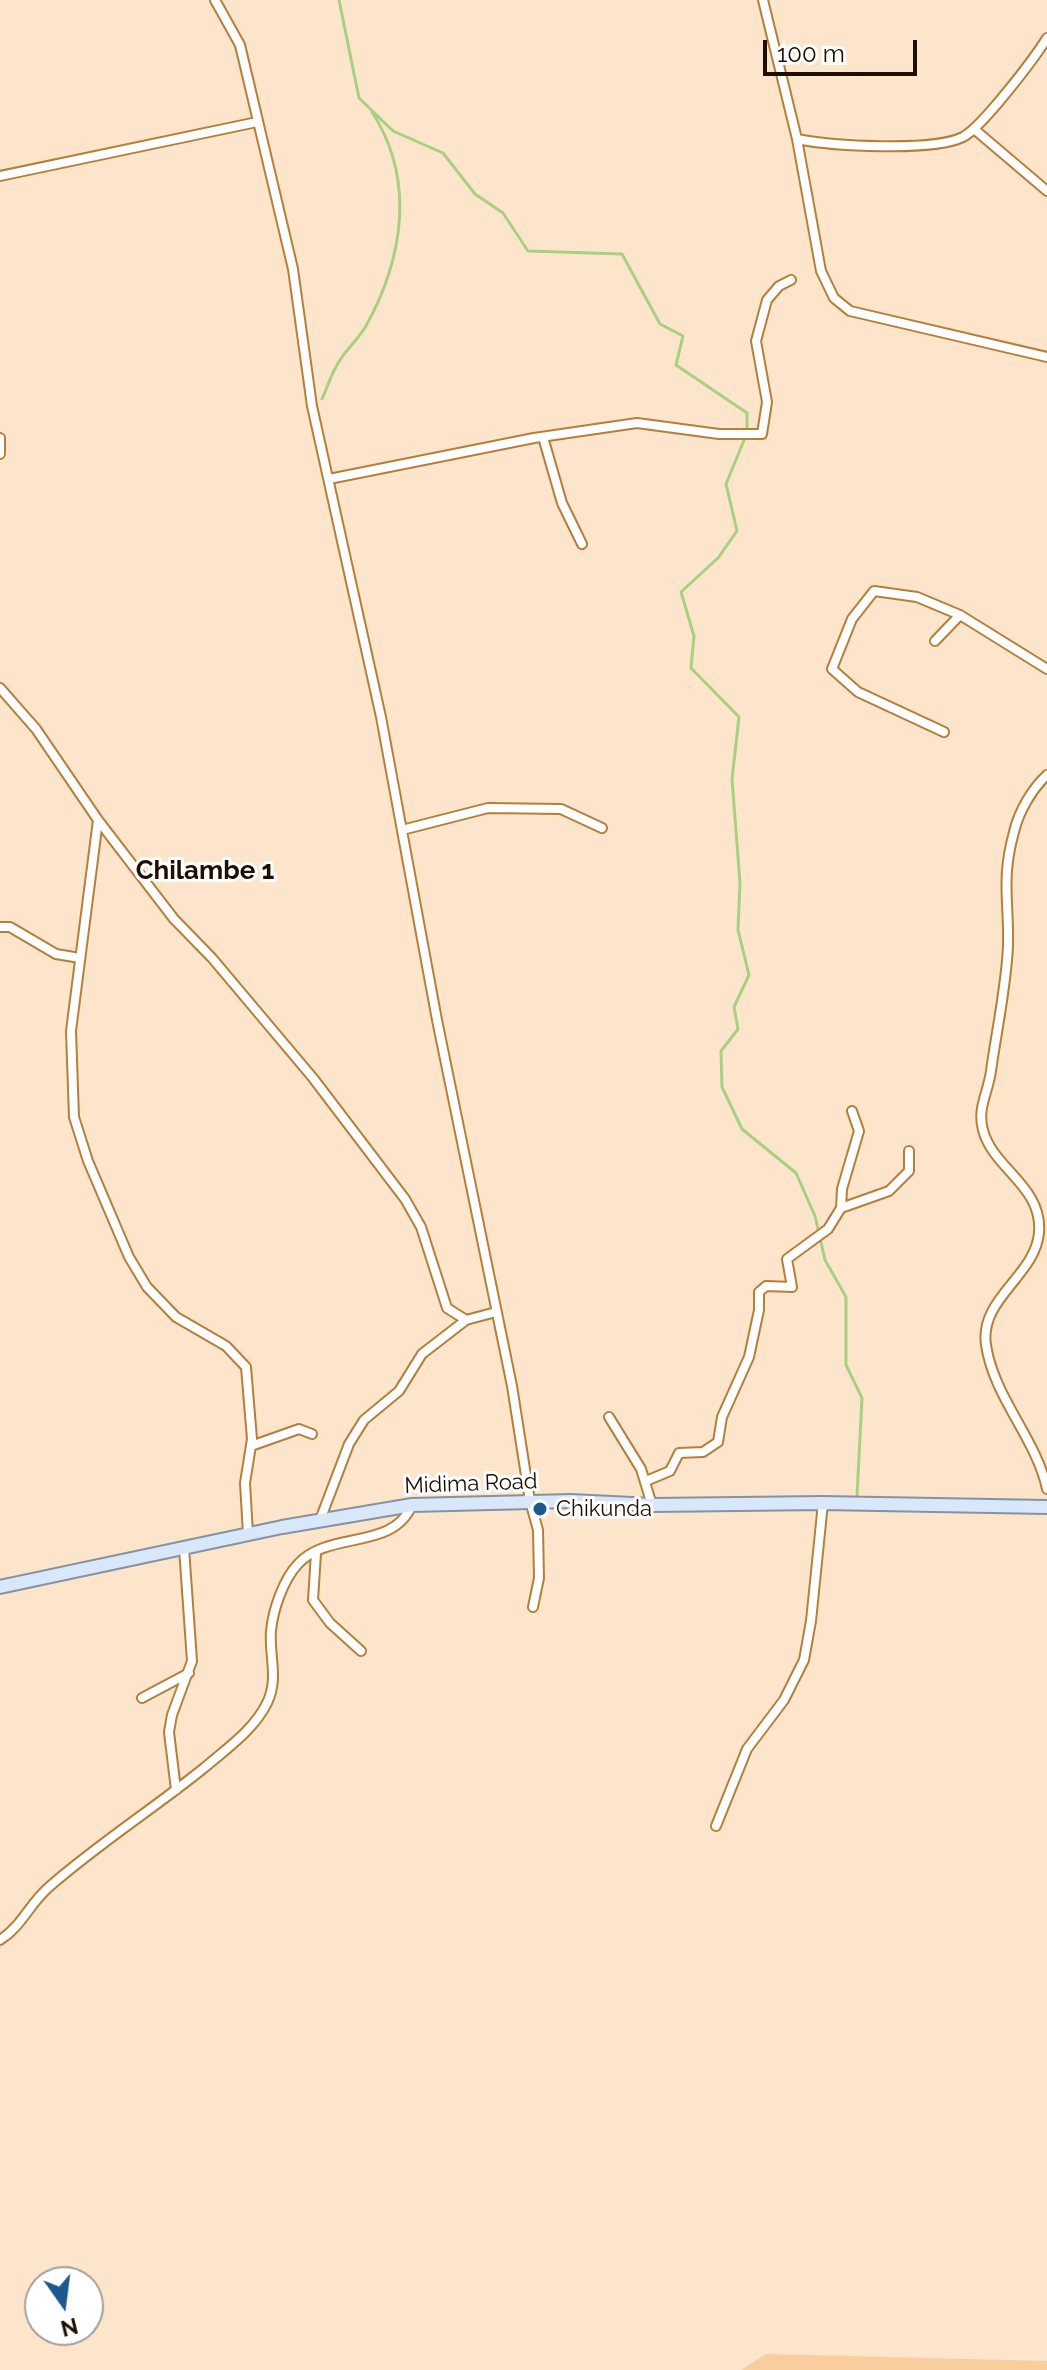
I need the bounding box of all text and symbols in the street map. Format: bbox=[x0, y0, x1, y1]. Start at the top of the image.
scale bar bbox=[767, 24, 921, 74]
text: 100 m bbox=[777, 39, 845, 68]
district label: Chilambe 1 bbox=[136, 855, 274, 887]
street label: Midima Road bbox=[404, 1468, 538, 1500]
place label: Chikunda bbox=[556, 1496, 652, 1522]
marker: Chikunda bbox=[531, 1500, 549, 1518]
north arrow bbox=[24, 2266, 104, 2346]
text: N bbox=[58, 2313, 81, 2342]

